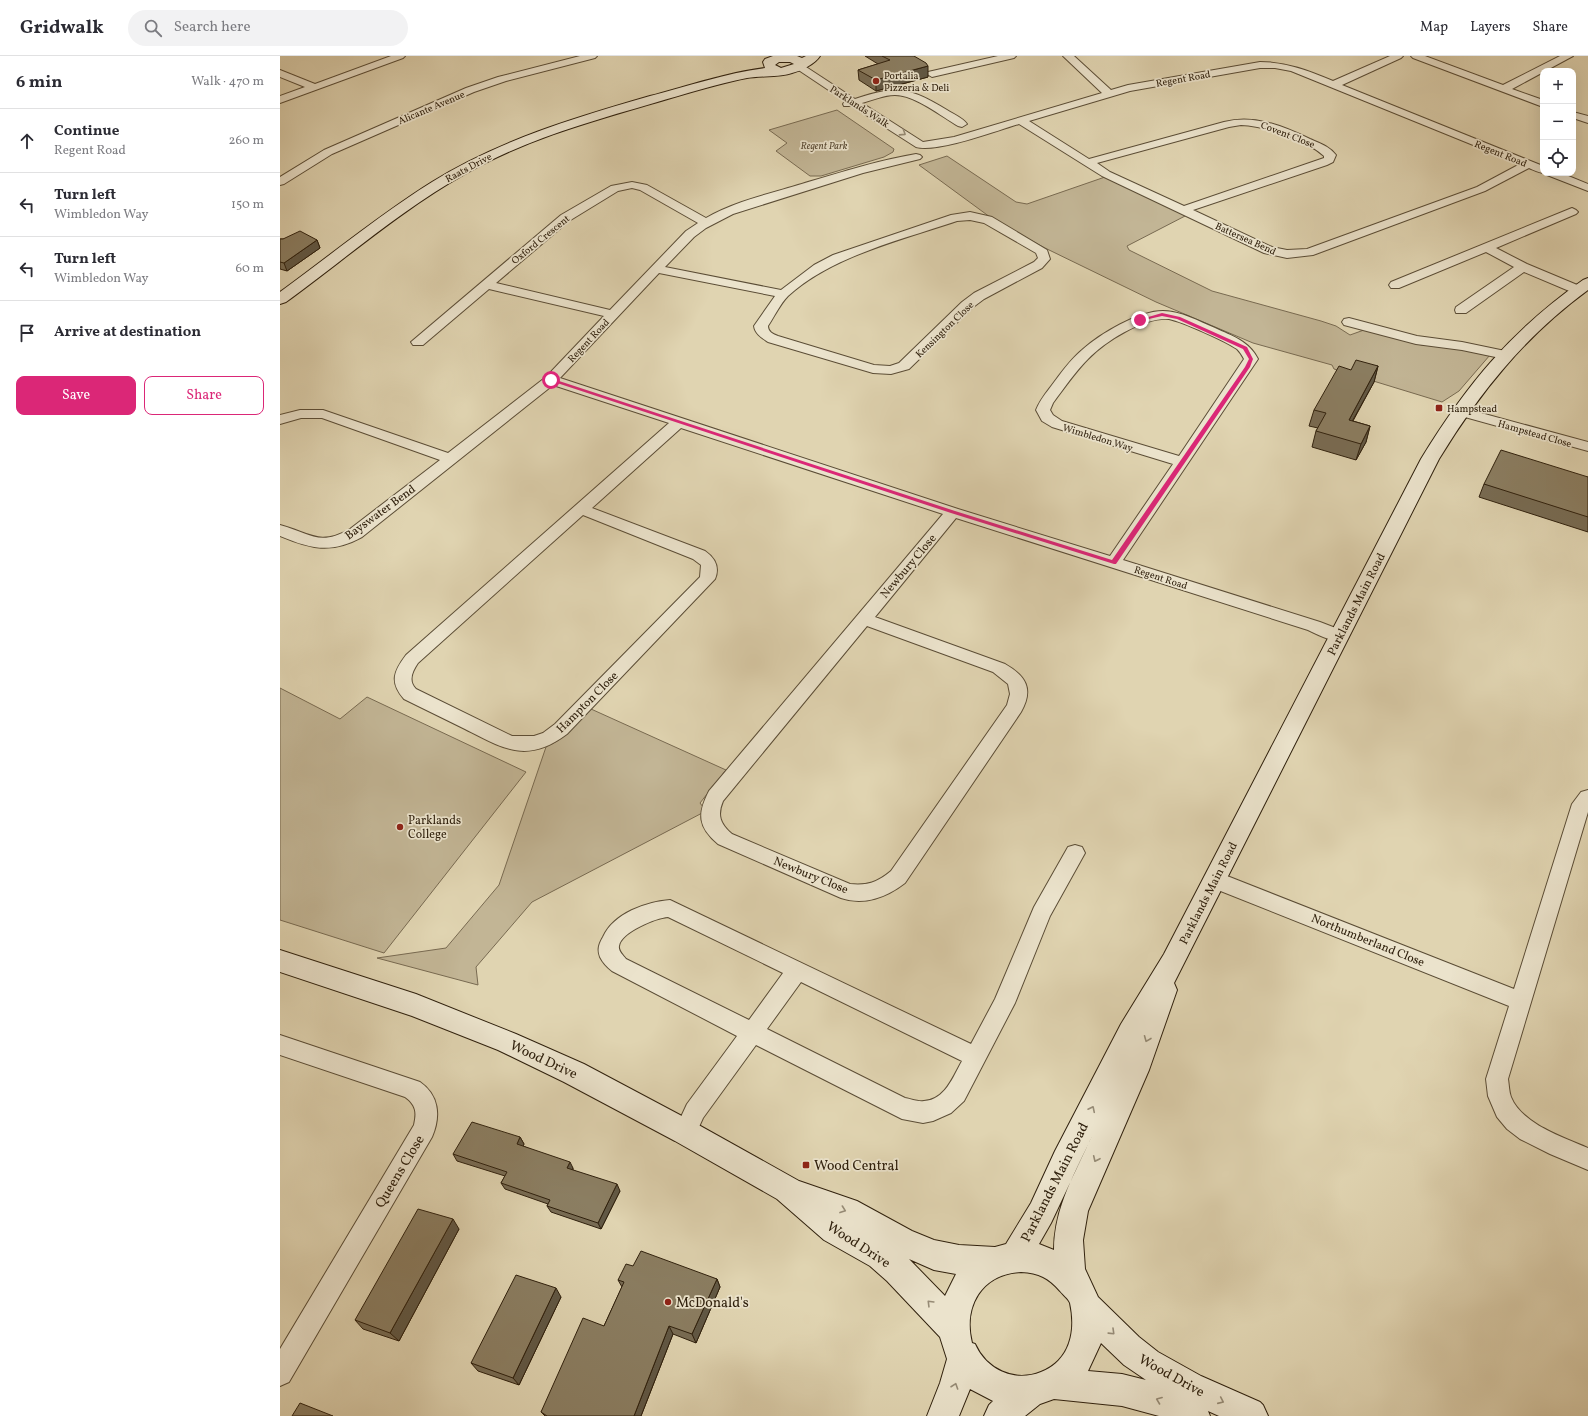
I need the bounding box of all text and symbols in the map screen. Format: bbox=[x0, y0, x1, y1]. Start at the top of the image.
search box bbox=[128, 10, 408, 46]
text: Gridwalk bbox=[20, 15, 104, 41]
icon: search bbox=[142, 17, 164, 39]
text: Search here bbox=[174, 17, 251, 38]
text: Map bbox=[1420, 18, 1448, 37]
text: Layers bbox=[1470, 18, 1510, 37]
text: Share bbox=[1532, 18, 1568, 37]
street label: Regent Road bbox=[1155, 67, 1212, 91]
map controls bbox=[1540, 68, 1576, 176]
button: + bbox=[1540, 68, 1576, 104]
place label: Portalia Pizzeria & Deli bbox=[884, 69, 949, 95]
text: 6 min bbox=[16, 71, 62, 94]
text: Walk · 470 m bbox=[191, 73, 264, 91]
marker: Portalia Pizzeria & Deli bbox=[871, 76, 881, 86]
street label: Parklands Walk bbox=[827, 82, 893, 132]
street label: Alicante Avenue bbox=[396, 87, 467, 128]
button: − bbox=[1540, 104, 1576, 140]
street label: Covent Close bbox=[1259, 118, 1317, 152]
text: Continue bbox=[54, 121, 119, 142]
one-way arrow bbox=[899, 129, 906, 136]
icon: ahead bbox=[16, 130, 38, 152]
text: 260 m bbox=[229, 132, 264, 150]
street label: Regent Road bbox=[1472, 137, 1529, 171]
park label: Regent Park bbox=[801, 139, 848, 153]
button: locate bbox=[1540, 140, 1576, 176]
text: Regent Road bbox=[54, 142, 126, 160]
street label: Raats Drive bbox=[443, 150, 494, 186]
text: Turn left bbox=[54, 185, 116, 206]
icon: left bbox=[16, 194, 38, 216]
text: 150 m bbox=[231, 196, 264, 214]
text: Wimbledon Way bbox=[54, 206, 149, 224]
street label: Oxford Crescent bbox=[508, 212, 573, 268]
street label: Battersea Bend bbox=[1213, 219, 1279, 259]
text: Turn left bbox=[54, 249, 116, 270]
icon: left bbox=[16, 258, 38, 280]
text: 60 m bbox=[236, 260, 264, 278]
text: Wimbledon Way bbox=[54, 270, 149, 288]
street label: Kensington Close bbox=[912, 298, 977, 361]
route end bbox=[1131, 311, 1149, 329]
street label: Regent Road bbox=[565, 315, 613, 366]
icon: arrive bbox=[16, 322, 38, 344]
text: Arrive at destination bbox=[54, 322, 201, 343]
route start bbox=[542, 371, 560, 389]
button: Save bbox=[16, 376, 136, 415]
button: Share bbox=[144, 376, 264, 415]
place label: Hampstead bbox=[1447, 402, 1498, 416]
marker: Hampstead bbox=[1434, 403, 1444, 413]
street label: Hampstead Close bbox=[1496, 417, 1573, 451]
street label: Wimbledon Way bbox=[1061, 421, 1135, 455]
street label: Bayswater Bend bbox=[342, 482, 419, 544]
street label: Newbury Close bbox=[877, 531, 941, 602]
street label: Parklands Main Road bbox=[1324, 550, 1390, 658]
street label: Regent Road bbox=[1132, 563, 1189, 593]
street label: Hampton Close bbox=[553, 668, 622, 737]
place label: Parklands College bbox=[408, 813, 461, 843]
marker: Parklands College bbox=[395, 822, 405, 832]
street label: Parklands Main Road bbox=[1176, 839, 1242, 947]
street label: Newbury Close bbox=[771, 854, 851, 898]
street label: Northumberland Close bbox=[1309, 911, 1427, 971]
street label: Wood Drive bbox=[506, 1036, 581, 1084]
one-way arrow bbox=[1144, 1036, 1152, 1043]
one-way arrow bbox=[1087, 1105, 1095, 1113]
street label: Parklands Main Road bbox=[1017, 1120, 1094, 1246]
street label: Queens Close bbox=[371, 1131, 430, 1212]
one-way arrow bbox=[1093, 1154, 1101, 1162]
place label: Wood Central bbox=[814, 1157, 899, 1176]
marker: Wood Central bbox=[801, 1160, 811, 1170]
one-way arrow bbox=[839, 1205, 846, 1213]
street label: Wood Drive bbox=[823, 1217, 894, 1273]
place label: McDonald's bbox=[676, 1294, 749, 1313]
marker: McDonald's bbox=[663, 1297, 673, 1307]
one-way arrow bbox=[927, 1300, 935, 1308]
one-way arrow bbox=[1107, 1327, 1115, 1335]
street label: Wood Drive bbox=[1135, 1350, 1208, 1402]
one-way arrow bbox=[950, 1383, 958, 1390]
one-way arrow bbox=[1155, 1396, 1162, 1404]
one-way arrow bbox=[1217, 1396, 1225, 1404]

